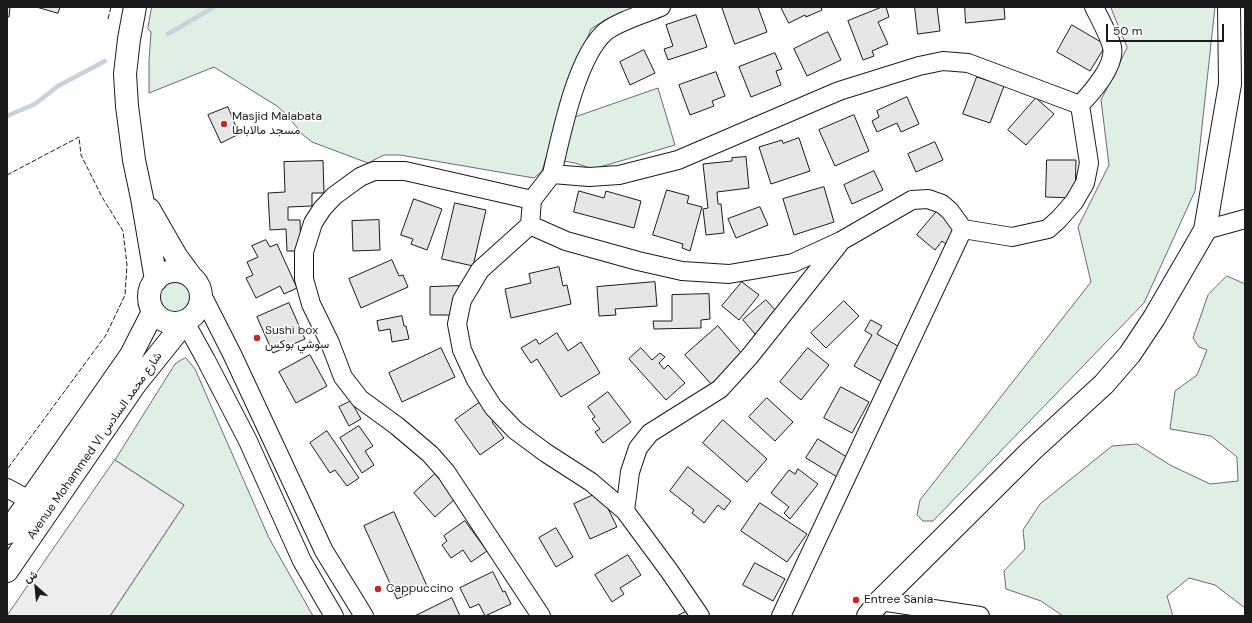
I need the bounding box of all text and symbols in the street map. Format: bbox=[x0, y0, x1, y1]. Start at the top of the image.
scale bar bbox=[1108, 16, 1226, 42]
text: 50 m bbox=[1113, 23, 1142, 39]
place label: Masjid Malabata مسجد مالاباطا bbox=[232, 110, 322, 138]
marker: Masjid Malabata مسجد مالاباطا bbox=[219, 119, 229, 129]
place label: Sushi box سوشي بوكس bbox=[265, 324, 329, 352]
marker: Sushi box سوشي بوكس bbox=[252, 333, 262, 343]
street label: Avenue Mohammed VI شارع محمد السادس bbox=[24, 350, 166, 542]
north arrow bbox=[16, 567, 56, 607]
text: ش bbox=[21, 567, 40, 586]
place label: Cappuccino bbox=[386, 582, 454, 596]
marker: Cappuccino bbox=[373, 584, 383, 594]
place label: Entree Sania bbox=[864, 593, 933, 607]
marker: Entree Sania bbox=[851, 595, 861, 605]

